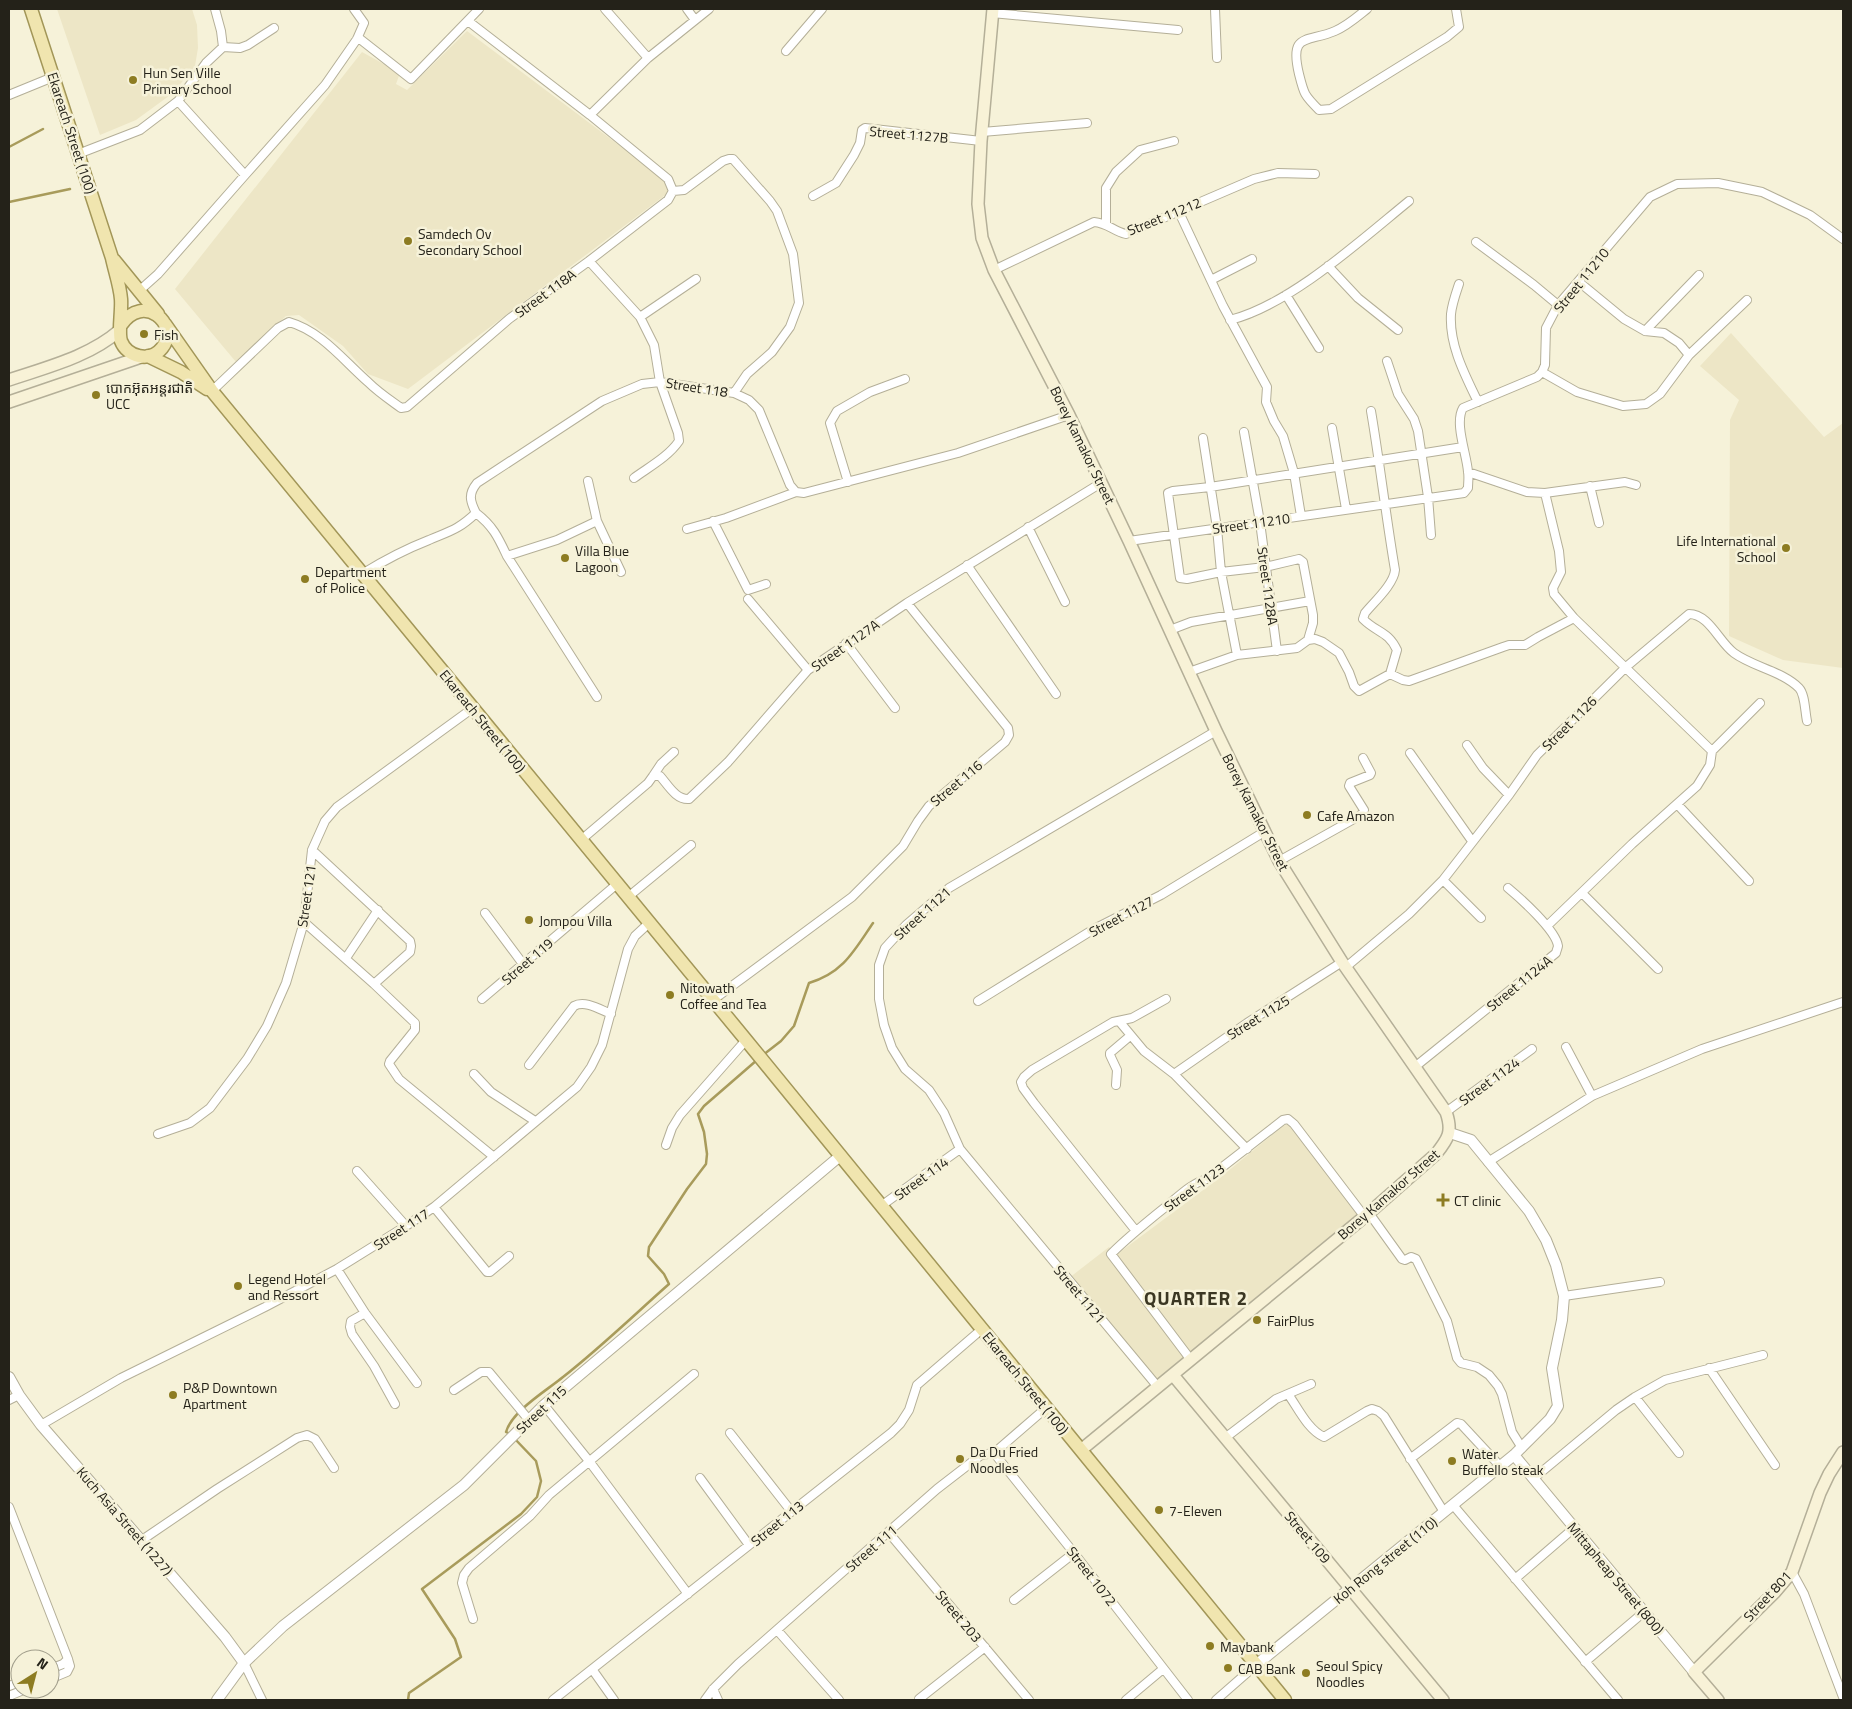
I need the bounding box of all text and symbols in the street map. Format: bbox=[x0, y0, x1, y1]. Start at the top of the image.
place label: Hun Sen Ville Primary School bbox=[143, 62, 232, 99]
street label: Ekareach Street (100) bbox=[42, 69, 102, 197]
marker: Hun Sen Ville Primary School bbox=[127, 74, 139, 86]
street label: Street 1127B bbox=[869, 120, 949, 148]
street label: Street 11212 bbox=[1124, 192, 1204, 240]
place label: Samdech Ov Secondary School bbox=[418, 223, 522, 260]
marker: Samdech Ov Secondary School bbox=[402, 235, 414, 247]
street label: Street 11210 bbox=[1548, 243, 1614, 317]
street label: Street 118A bbox=[510, 263, 580, 322]
place label: Fish bbox=[154, 324, 178, 345]
marker: Fish bbox=[138, 328, 150, 340]
street label: Street 118 bbox=[664, 372, 730, 402]
place label: បោកអ៊ុតអន្តរជាតិ UCC bbox=[106, 377, 193, 414]
street label: Borey Kamakor Street bbox=[1045, 382, 1121, 508]
marker: បោកអ៊ុតអន្តរជាតិ UCC bbox=[90, 389, 102, 401]
street label: Street 11210 bbox=[1211, 507, 1291, 539]
place label: Life International School bbox=[1676, 530, 1776, 567]
place label: Villa Blue Lagoon bbox=[575, 540, 629, 577]
marker: Life International School bbox=[1780, 542, 1792, 554]
street label: Street 1128A bbox=[1252, 545, 1284, 627]
marker: Villa Blue Lagoon bbox=[559, 552, 571, 564]
place label: Department of Police bbox=[315, 561, 386, 598]
marker: Department of Police bbox=[299, 573, 311, 585]
street label: Street 1127A bbox=[807, 613, 884, 676]
street label: Ekareach Street (100) bbox=[435, 665, 531, 777]
street label: Street 1126 bbox=[1537, 691, 1601, 755]
street label: Borey Kamakor Street bbox=[1217, 750, 1295, 874]
street label: Street 116 bbox=[925, 755, 987, 811]
place label: Cafe Amazon bbox=[1317, 805, 1395, 826]
marker: Cafe Amazon bbox=[1301, 809, 1313, 821]
street label: Street 121 bbox=[291, 863, 321, 929]
street label: Street 1121 bbox=[889, 882, 955, 944]
street label: Street 1127 bbox=[1085, 890, 1157, 942]
place label: Jompou Villa bbox=[539, 910, 612, 931]
marker: Jompou Villa bbox=[523, 914, 535, 926]
street label: Street 119 bbox=[496, 932, 558, 989]
street label: Street 1124A bbox=[1482, 950, 1557, 1016]
place label: Nitowath Coffee and Tea bbox=[680, 977, 766, 1014]
marker: Nitowath Coffee and Tea bbox=[664, 989, 676, 1001]
street label: Street 1125 bbox=[1223, 989, 1294, 1045]
street label: Street 1124 bbox=[1454, 1052, 1524, 1110]
street label: Borey Kamakor Street bbox=[1332, 1144, 1444, 1244]
street label: Street 114 bbox=[889, 1151, 953, 1205]
street label: Street 1123 bbox=[1159, 1158, 1229, 1216]
place label: CT clinic bbox=[1454, 1190, 1501, 1211]
marker: CT clinic bbox=[1436, 1193, 1450, 1207]
street label: Street 117 bbox=[369, 1203, 433, 1255]
street label: Street 1121 bbox=[1049, 1260, 1111, 1328]
place label: Legend Hotel and Ressort bbox=[248, 1268, 326, 1305]
marker: Legend Hotel and Ressort bbox=[232, 1280, 244, 1292]
district label: QUARTER 2 bbox=[1144, 1283, 1248, 1312]
place label: FairPlus bbox=[1267, 1310, 1314, 1331]
marker: FairPlus bbox=[1251, 1314, 1263, 1326]
street label: Ekareach Street (100) bbox=[978, 1327, 1074, 1439]
place label: P&P Downtown Apartment bbox=[183, 1377, 277, 1414]
street label: Street 115 bbox=[511, 1380, 571, 1438]
marker: P&P Downtown Apartment bbox=[167, 1389, 179, 1401]
place label: Da Du Fried Noodles bbox=[970, 1441, 1038, 1478]
place label: Water Buffello steak bbox=[1462, 1443, 1544, 1480]
marker: Da Du Fried Noodles bbox=[954, 1453, 966, 1465]
marker: Water Buffello steak bbox=[1446, 1455, 1458, 1467]
street label: Kuch Asia Street (1227) bbox=[72, 1462, 178, 1580]
street label: Street 113 bbox=[746, 1495, 808, 1551]
place label: 7-Eleven bbox=[1169, 1500, 1222, 1521]
marker: 7-Eleven bbox=[1153, 1504, 1165, 1516]
street label: Street 109 bbox=[1280, 1506, 1336, 1568]
street label: Koh Rong street (110) bbox=[1328, 1511, 1442, 1609]
street label: Mittapheap Street (800) bbox=[1563, 1517, 1669, 1639]
street label: Street 111 bbox=[840, 1520, 902, 1576]
street label: Street 1072 bbox=[1062, 1542, 1122, 1610]
street label: Street 801 bbox=[1738, 1566, 1796, 1626]
street label: Street 203 bbox=[931, 1585, 987, 1647]
place label: Maybank bbox=[1220, 1636, 1274, 1657]
marker: Maybank bbox=[1204, 1640, 1216, 1652]
north arrow bbox=[10, 1649, 60, 1699]
text: N bbox=[33, 1652, 53, 1674]
place label: Seoul Spicy Noodles bbox=[1316, 1655, 1383, 1692]
place label: CAB Bank bbox=[1238, 1658, 1296, 1679]
marker: CAB Bank bbox=[1222, 1662, 1234, 1674]
marker: Seoul Spicy Noodles bbox=[1300, 1667, 1312, 1679]

